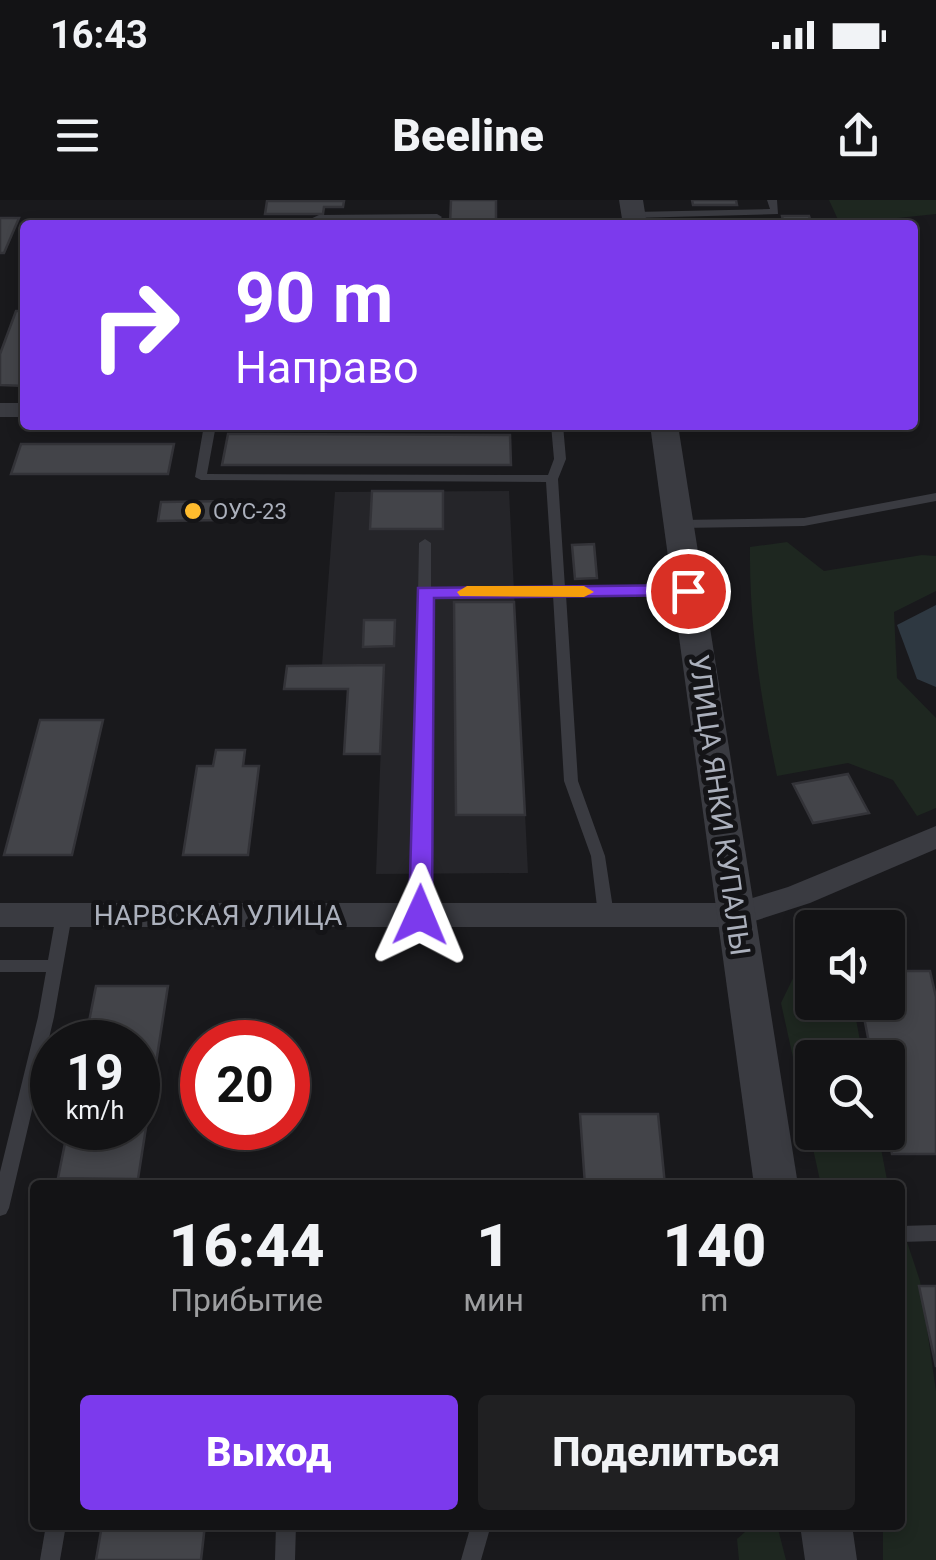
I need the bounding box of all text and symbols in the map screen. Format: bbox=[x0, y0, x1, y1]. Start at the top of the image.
text: 16:43 bbox=[50, 13, 148, 57]
icon: menu bbox=[50, 108, 105, 163]
icon: share bbox=[831, 108, 886, 163]
text: Beeline bbox=[392, 109, 544, 162]
text: 90 m bbox=[235, 257, 393, 339]
icon: right bbox=[70, 260, 200, 390]
text: Направо bbox=[235, 341, 419, 394]
place label: ОУС-23 bbox=[213, 499, 287, 524]
marker: ОУС-23 bbox=[182, 500, 204, 522]
pin bbox=[646, 549, 731, 634]
icon: arrive bbox=[661, 564, 716, 619]
street label: УЛИЦА ЯНКИ КУПАЛЫ bbox=[682, 653, 757, 958]
position arrow bbox=[368, 863, 472, 967]
street label: НАРВСКАЯ УЛИЦА bbox=[94, 899, 342, 932]
map controls bbox=[795, 910, 905, 1150]
button: sound bbox=[795, 910, 905, 1020]
speed limit sign: 20 bbox=[180, 1020, 310, 1150]
button: search bbox=[795, 1040, 905, 1150]
text: 19 bbox=[66, 1044, 124, 1102]
text: km/h bbox=[66, 1096, 124, 1125]
text: 16:44 bbox=[169, 1210, 325, 1281]
text: 1 bbox=[476, 1210, 511, 1281]
text: 140 bbox=[662, 1210, 766, 1281]
text: Прибытие bbox=[170, 1281, 323, 1319]
text: мин bbox=[463, 1281, 524, 1319]
text: m bbox=[700, 1281, 728, 1319]
button: Выход bbox=[80, 1395, 458, 1510]
button: Поделиться bbox=[478, 1395, 855, 1510]

